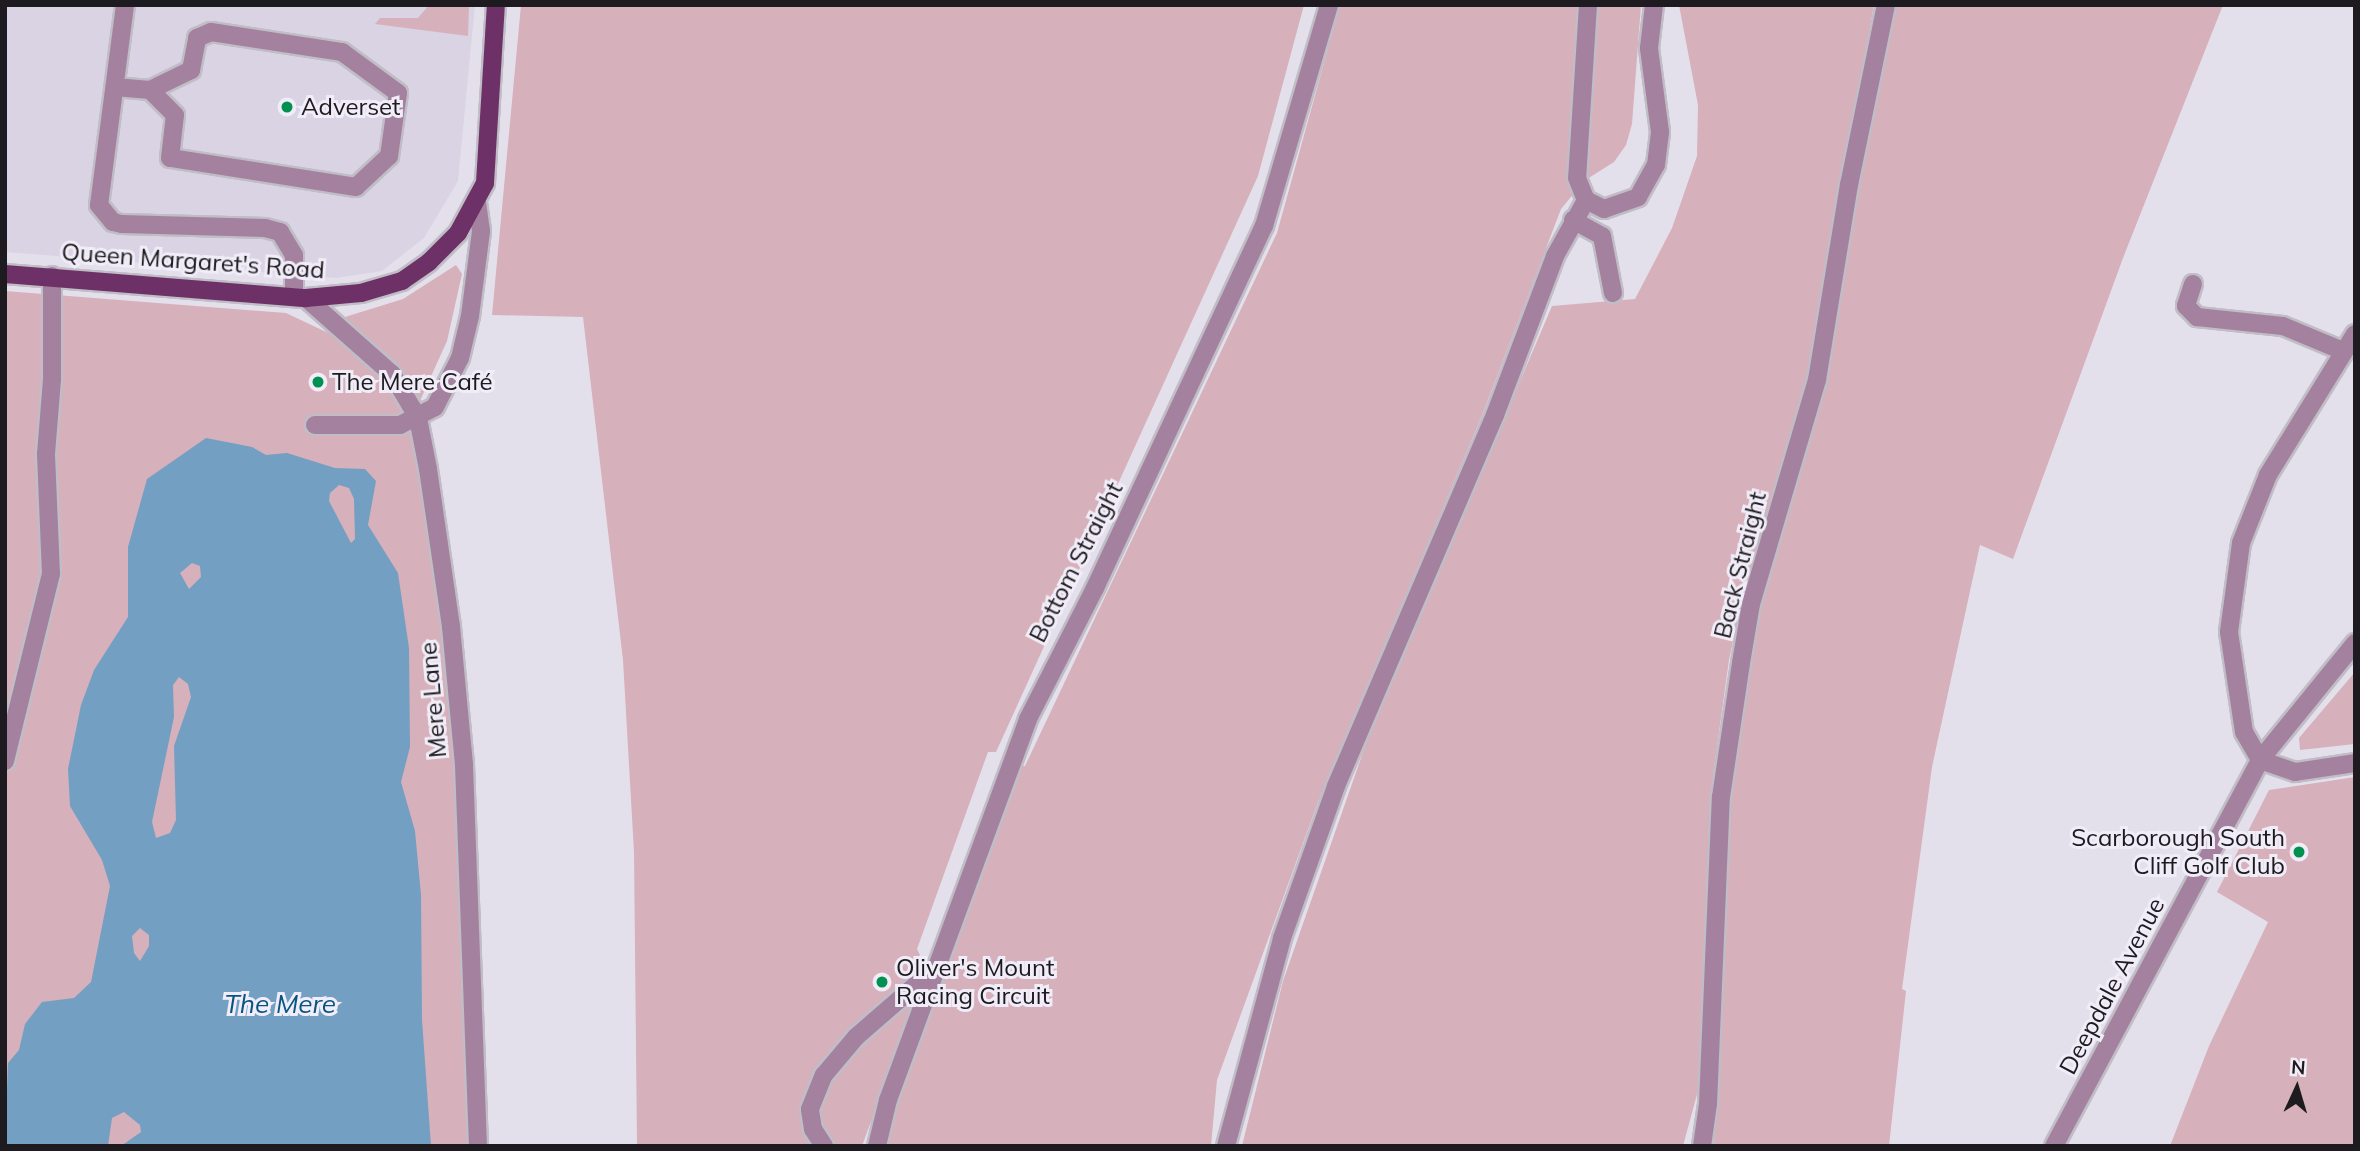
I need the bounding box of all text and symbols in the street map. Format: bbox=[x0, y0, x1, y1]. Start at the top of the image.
place label: Adverset bbox=[301, 93, 400, 121]
marker: Adverset bbox=[279, 99, 295, 115]
street label: Queen Margaret's Road bbox=[61, 237, 325, 285]
place label: The Mere Café bbox=[332, 368, 493, 396]
marker: The Mere Café bbox=[310, 374, 326, 390]
street label: Bottom Straight bbox=[1023, 477, 1129, 647]
street label: Back Straight bbox=[1708, 489, 1772, 641]
street label: Mere Lane bbox=[414, 641, 452, 759]
place label: Scarborough South Cliff Golf Club bbox=[2071, 824, 2285, 880]
marker: Scarborough South Cliff Golf Club bbox=[2291, 844, 2307, 860]
street label: Deepdale Avenue bbox=[2053, 893, 2171, 1079]
place label: Oliver's Mount Racing Circuit bbox=[896, 954, 1054, 1010]
marker: Oliver's Mount Racing Circuit bbox=[874, 974, 890, 990]
water label: The Mere bbox=[224, 988, 336, 1020]
north arrow bbox=[2262, 1053, 2332, 1123]
text: N bbox=[2290, 1055, 2306, 1080]

